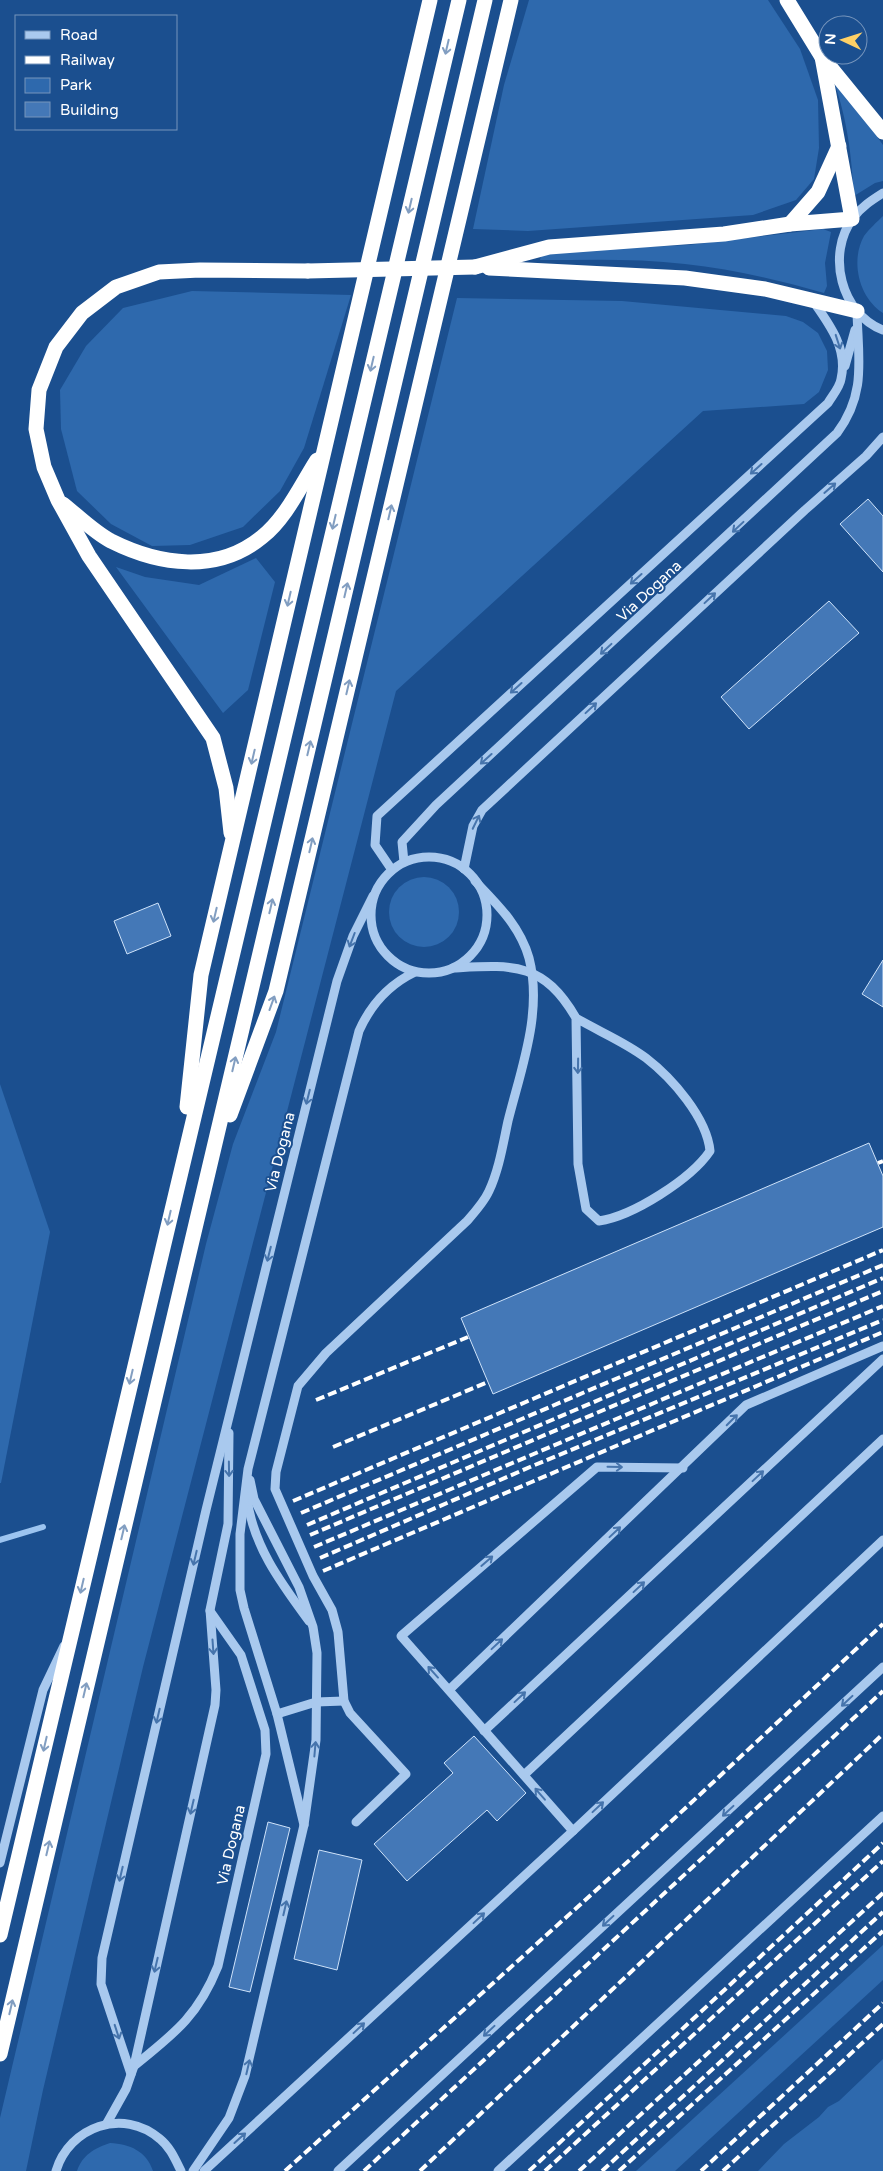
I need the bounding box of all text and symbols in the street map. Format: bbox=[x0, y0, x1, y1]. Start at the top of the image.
legend bbox=[15, 15, 178, 130]
north arrow bbox=[818, 15, 868, 65]
text: Road bbox=[60, 26, 98, 44]
text: N bbox=[822, 33, 839, 45]
one-way arrow bbox=[442, 39, 451, 55]
text: Railway bbox=[60, 51, 115, 69]
text: Park bbox=[60, 76, 92, 94]
text: Building bbox=[60, 101, 119, 119]
one-way arrow bbox=[405, 197, 414, 213]
one-way arrow bbox=[834, 334, 843, 350]
one-way arrow bbox=[367, 355, 376, 371]
one-way arrow bbox=[750, 463, 763, 475]
one-way arrow bbox=[823, 482, 836, 494]
one-way arrow bbox=[386, 504, 395, 520]
one-way arrow bbox=[329, 513, 338, 529]
one-way arrow bbox=[732, 521, 745, 533]
street label: Via Dogana bbox=[613, 556, 685, 626]
one-way arrow bbox=[630, 573, 643, 584]
one-way arrow bbox=[342, 582, 351, 598]
one-way arrow bbox=[284, 590, 293, 606]
one-way arrow bbox=[704, 592, 717, 604]
one-way arrow bbox=[600, 643, 613, 655]
one-way arrow bbox=[344, 679, 353, 695]
one-way arrow bbox=[510, 682, 523, 694]
one-way arrow bbox=[585, 702, 597, 714]
one-way arrow bbox=[305, 740, 314, 756]
one-way arrow bbox=[248, 749, 257, 765]
one-way arrow bbox=[480, 753, 493, 765]
one-way arrow bbox=[472, 815, 481, 830]
one-way arrow bbox=[307, 837, 316, 853]
one-way arrow bbox=[267, 899, 276, 915]
one-way arrow bbox=[210, 907, 219, 923]
one-way arrow bbox=[347, 932, 356, 947]
one-way arrow bbox=[268, 995, 277, 1011]
one-way arrow bbox=[230, 1057, 239, 1073]
one-way arrow bbox=[573, 1058, 582, 1074]
one-way arrow bbox=[303, 1088, 312, 1104]
street label: Via Dogana bbox=[261, 1110, 299, 1194]
one-way arrow bbox=[164, 1210, 173, 1226]
one-way arrow bbox=[264, 1246, 273, 1262]
one-way arrow bbox=[126, 1368, 135, 1384]
one-way arrow bbox=[725, 1414, 737, 1426]
one-way arrow bbox=[224, 1460, 234, 1477]
one-way arrow bbox=[606, 1462, 623, 1472]
one-way arrow bbox=[751, 1470, 764, 1482]
one-way arrow bbox=[119, 1525, 128, 1541]
one-way arrow bbox=[608, 1526, 621, 1538]
one-way arrow bbox=[190, 1549, 199, 1565]
one-way arrow bbox=[481, 1556, 494, 1567]
one-way arrow bbox=[77, 1577, 86, 1593]
one-way arrow bbox=[633, 1581, 645, 1593]
one-way arrow bbox=[490, 1638, 503, 1650]
one-way arrow bbox=[208, 1639, 217, 1655]
one-way arrow bbox=[427, 1666, 439, 1679]
one-way arrow bbox=[81, 1683, 90, 1699]
one-way arrow bbox=[514, 1691, 526, 1703]
one-way arrow bbox=[841, 1695, 854, 1706]
one-way arrow bbox=[153, 1707, 162, 1723]
one-way arrow bbox=[40, 1736, 49, 1752]
one-way arrow bbox=[310, 1741, 320, 1757]
one-way arrow bbox=[535, 1788, 546, 1801]
one-way arrow bbox=[187, 1798, 196, 1814]
one-way arrow bbox=[591, 1801, 604, 1813]
street label: Via Dogana bbox=[213, 1803, 249, 1887]
one-way arrow bbox=[721, 1805, 734, 1817]
one-way arrow bbox=[44, 1841, 53, 1857]
one-way arrow bbox=[116, 1866, 125, 1882]
one-way arrow bbox=[281, 1901, 290, 1917]
one-way arrow bbox=[472, 1912, 485, 1924]
one-way arrow bbox=[602, 1915, 615, 1927]
one-way arrow bbox=[151, 1957, 161, 1973]
one-way arrow bbox=[7, 1999, 16, 2015]
one-way arrow bbox=[353, 2022, 366, 2034]
one-way arrow bbox=[113, 2023, 122, 2039]
one-way arrow bbox=[482, 2025, 495, 2037]
one-way arrow bbox=[244, 2059, 253, 2075]
one-way arrow bbox=[233, 2132, 246, 2144]

